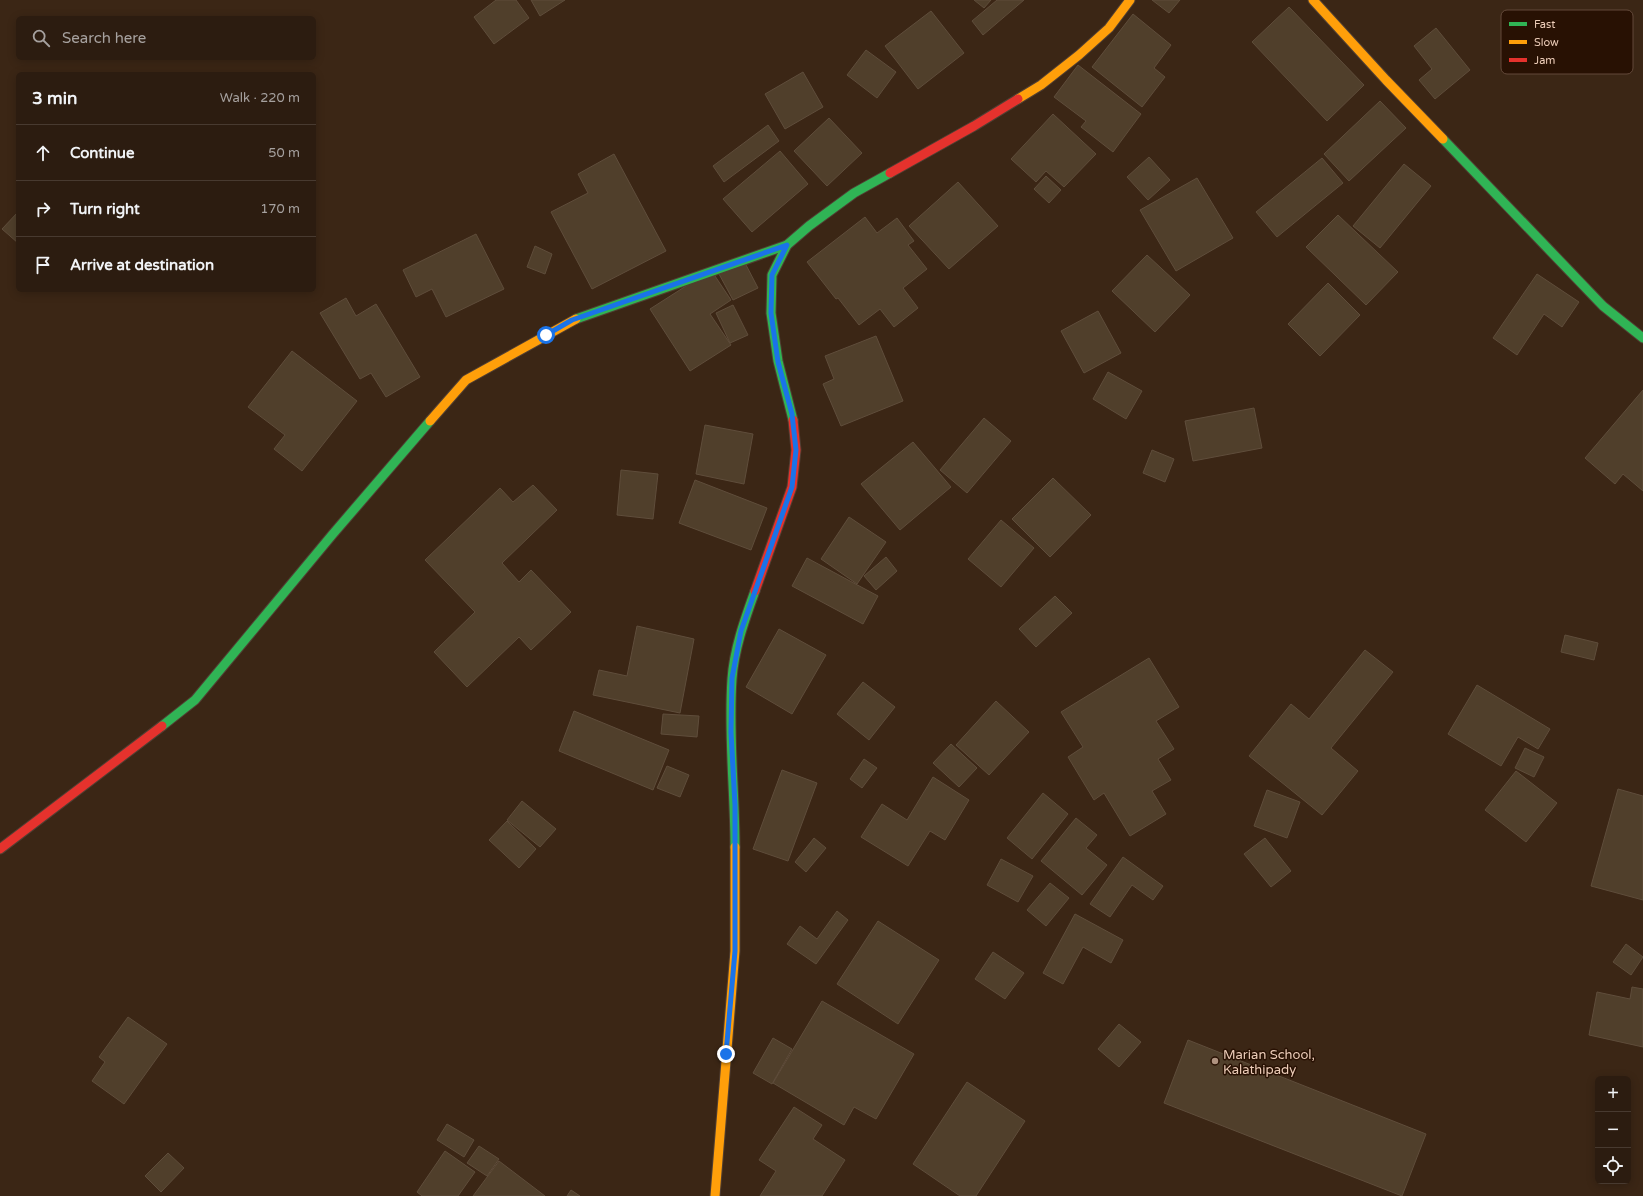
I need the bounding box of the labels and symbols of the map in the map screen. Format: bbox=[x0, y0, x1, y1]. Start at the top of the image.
legend bbox=[1501, 10, 1633, 74]
text: Fast bbox=[1534, 18, 1555, 31]
text: Slow bbox=[1534, 36, 1559, 49]
text: Jam bbox=[1534, 54, 1555, 67]
route start bbox=[537, 326, 555, 344]
route end bbox=[717, 1045, 735, 1063]
place label: Marian School, Kalathipady bbox=[1223, 1047, 1315, 1078]
marker: Marian School, Kalathipady bbox=[1210, 1056, 1220, 1066]

